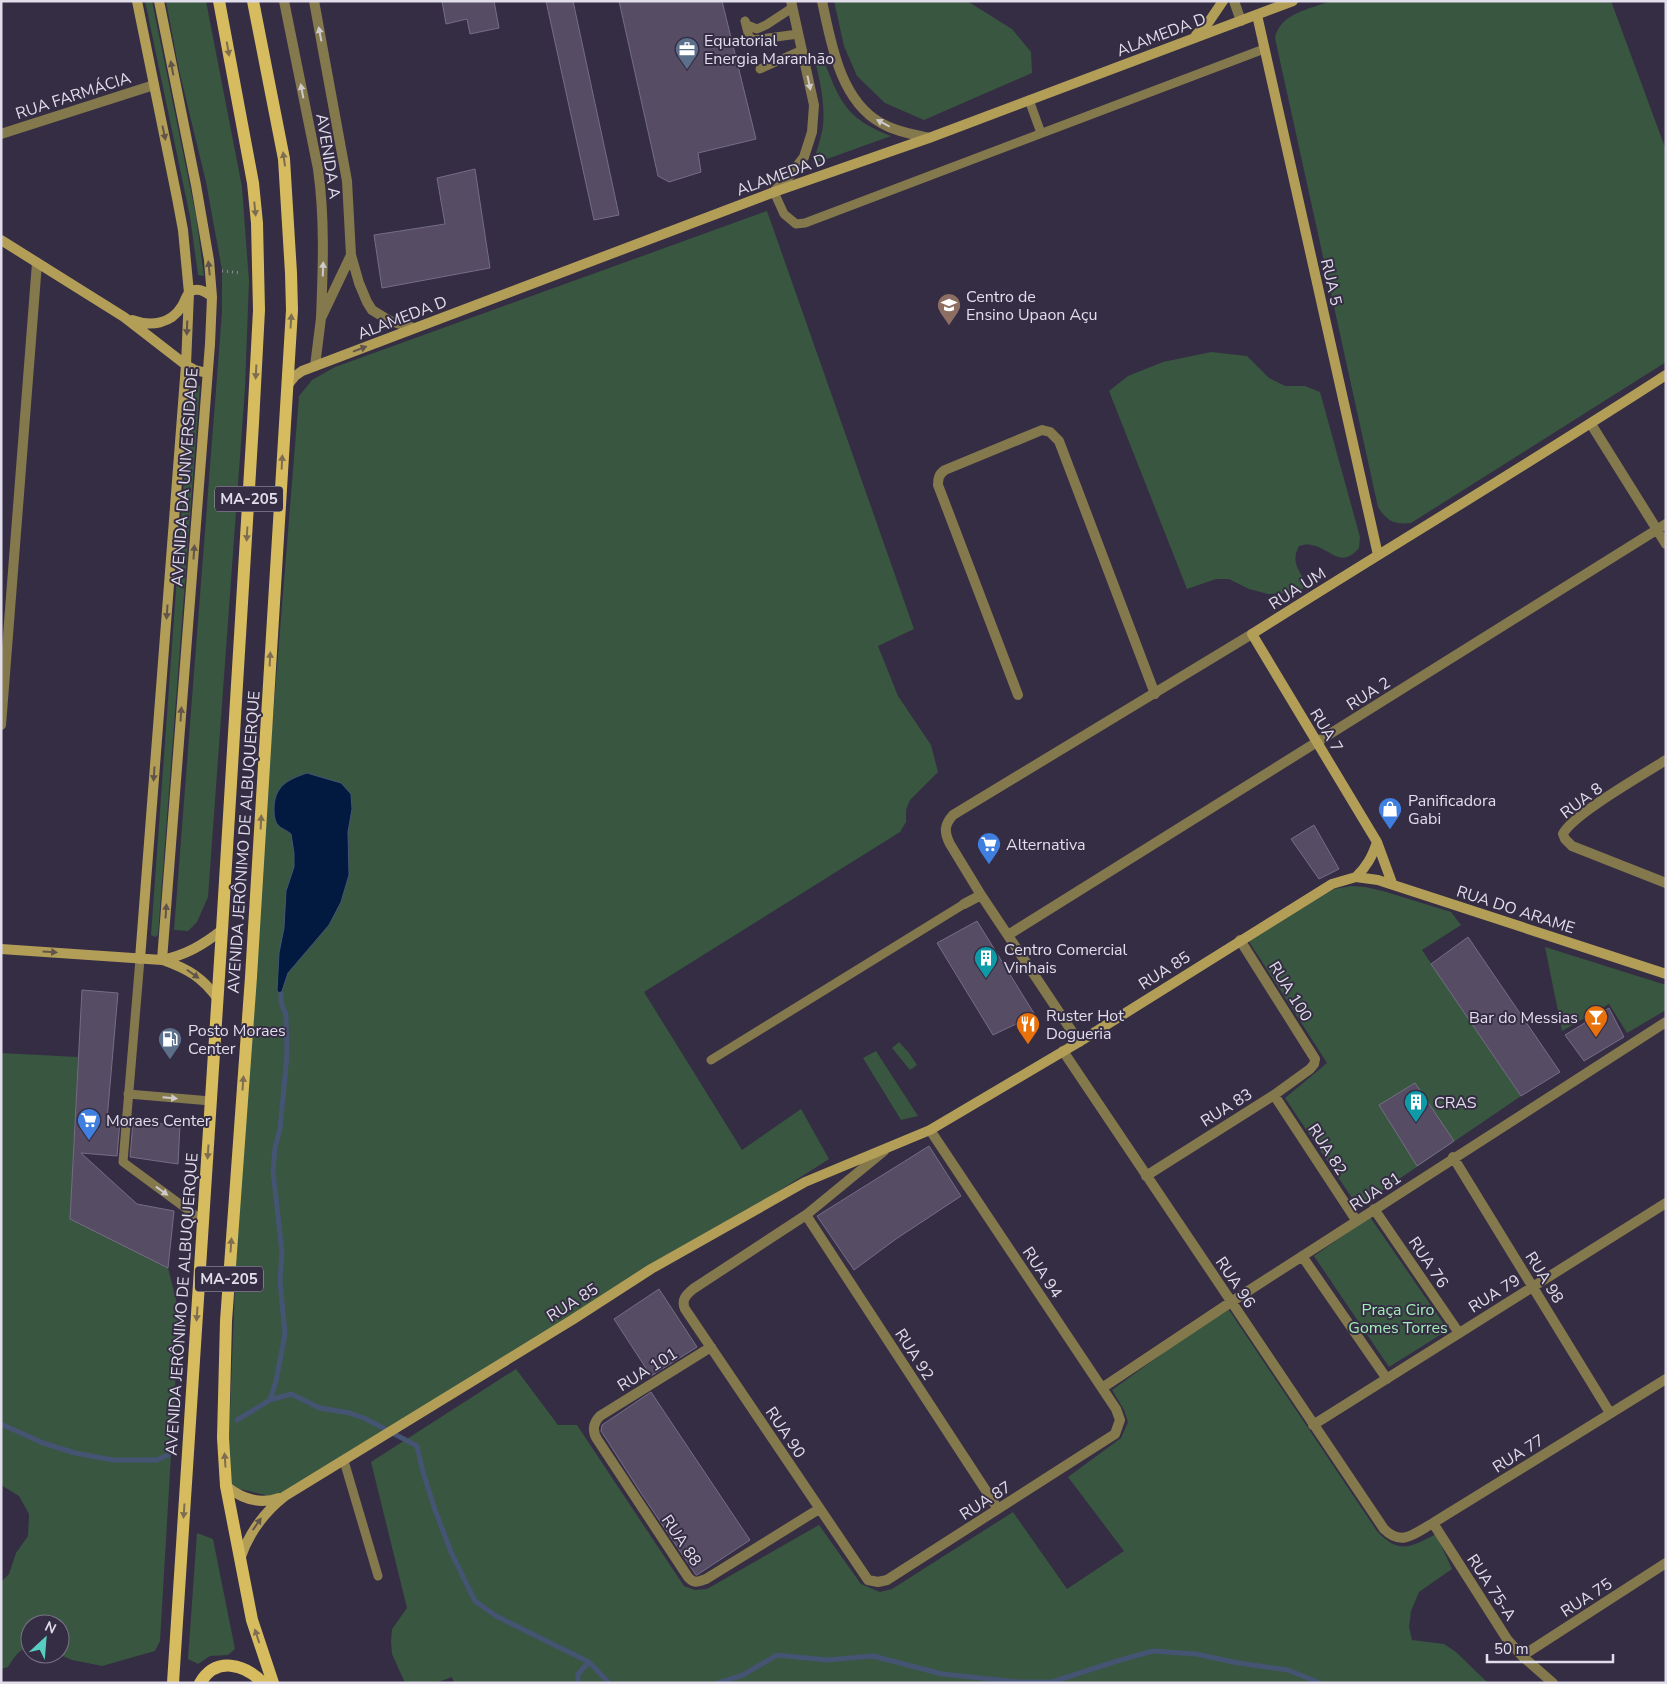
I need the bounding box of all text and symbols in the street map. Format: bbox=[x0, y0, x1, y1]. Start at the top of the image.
street label: ALAMEDA D bbox=[1114, 8, 1209, 62]
one-way arrow bbox=[316, 26, 324, 42]
place label: Equatorial Energia Maranhão bbox=[704, 30, 834, 70]
office icon: Equatorial Energia Maranhão bbox=[674, 36, 700, 70]
one-way arrow bbox=[224, 42, 232, 57]
one-way arrow bbox=[168, 60, 176, 76]
street label: RUA FARMÁCIA bbox=[13, 67, 134, 125]
one-way arrow bbox=[805, 75, 813, 90]
one-way arrow bbox=[298, 83, 306, 99]
street label: AVENIDA A bbox=[310, 112, 346, 201]
one-way arrow bbox=[876, 119, 891, 127]
one-way arrow bbox=[160, 125, 168, 140]
street label: ALAMEDA D bbox=[733, 149, 829, 201]
one-way arrow bbox=[279, 151, 287, 167]
one-way arrow bbox=[251, 202, 259, 218]
street label: RUA 5 bbox=[1315, 257, 1347, 308]
one-way arrow bbox=[205, 260, 213, 276]
one-way arrow bbox=[319, 261, 327, 277]
place label: Centro de Ensino Upaon Açu bbox=[966, 286, 1097, 326]
street label: ALAMEDA D bbox=[355, 291, 450, 345]
school or university icon: Centro de Ensino Upaon Açu bbox=[936, 292, 962, 326]
one-way arrow bbox=[287, 313, 295, 329]
one-way arrow bbox=[183, 320, 191, 336]
one-way arrow bbox=[353, 345, 368, 352]
one-way arrow bbox=[251, 364, 259, 380]
street label: AVENIDA DA UNIVERSIDADE bbox=[166, 367, 204, 587]
one-way arrow bbox=[279, 454, 287, 470]
road number: MA-205 bbox=[215, 486, 283, 512]
one-way arrow bbox=[242, 526, 250, 542]
one-way arrow bbox=[190, 544, 198, 560]
street label: RUA UM bbox=[1265, 563, 1330, 615]
one-way arrow bbox=[162, 605, 170, 621]
one-way arrow bbox=[267, 651, 275, 667]
street label: RUA 2 bbox=[1342, 672, 1395, 716]
street label: AVENIDA JERÔNIMO DE ALBUQUERQUE bbox=[222, 690, 266, 994]
street label: RUA 7 bbox=[1304, 704, 1348, 757]
one-way arrow bbox=[177, 706, 185, 722]
one-way arrow bbox=[150, 767, 158, 783]
street label: RUA 8 bbox=[1556, 778, 1607, 824]
place label: Panificadora Gabi bbox=[1408, 790, 1496, 830]
shop icon: Panificadora Gabi bbox=[1377, 796, 1403, 830]
one-way arrow bbox=[257, 813, 265, 829]
supermarket icon: Alternativa bbox=[976, 831, 1002, 865]
place label: Alternativa bbox=[1006, 834, 1085, 856]
street label: RUA DO ARAME bbox=[1454, 880, 1578, 939]
one-way arrow bbox=[162, 903, 170, 919]
place label: Centro Comercial Vinhais bbox=[1003, 939, 1128, 979]
building icon: Centro Comercial Vinhais bbox=[973, 945, 999, 979]
street label: RUA 85 bbox=[1134, 946, 1195, 995]
one-way arrow bbox=[42, 949, 58, 957]
street label: RUA 100 bbox=[1263, 957, 1317, 1026]
one-way arrow bbox=[187, 969, 200, 979]
bar icon: Bar do Messias bbox=[1583, 1004, 1609, 1038]
place label: Ruster Hot Dogueria bbox=[1046, 1005, 1124, 1045]
place label: Bar do Messias bbox=[1469, 1007, 1578, 1029]
restaurant icon: Ruster Hot Dogueria bbox=[1015, 1011, 1041, 1045]
place label: Posto Moraes Center bbox=[188, 1020, 286, 1060]
fuel station icon: Posto Moraes Center bbox=[157, 1026, 183, 1060]
one-way arrow bbox=[240, 1075, 248, 1091]
street label: RUA 83 bbox=[1196, 1083, 1257, 1132]
building icon: CRAS bbox=[1403, 1089, 1429, 1123]
place label: CRAS bbox=[1434, 1092, 1477, 1114]
one-way arrow bbox=[162, 1094, 178, 1102]
supermarket icon: Moraes Center bbox=[76, 1107, 102, 1141]
place label: Moraes Center bbox=[106, 1110, 211, 1132]
street label: RUA 82 bbox=[1302, 1120, 1352, 1180]
one-way arrow bbox=[203, 1144, 211, 1160]
street label: AVENIDA JERÔNIMO DE ALBUQUERQUE bbox=[160, 1152, 204, 1456]
street label: RUA 81 bbox=[1346, 1167, 1406, 1217]
one-way arrow bbox=[155, 1186, 169, 1196]
street label: RUA 76 bbox=[1403, 1233, 1453, 1292]
one-way arrow bbox=[228, 1237, 236, 1253]
street label: RUA 94 bbox=[1017, 1243, 1068, 1303]
street label: RUA 98 bbox=[1520, 1247, 1569, 1308]
street label: RUA 96 bbox=[1210, 1253, 1260, 1312]
road number: MA-205 bbox=[195, 1266, 263, 1292]
street label: RUA 79 bbox=[1464, 1269, 1525, 1318]
street label: RUA 85 bbox=[542, 1278, 603, 1327]
park label: Praça Ciro Gomes Torres bbox=[1348, 1299, 1448, 1339]
one-way arrow bbox=[193, 1307, 201, 1323]
street label: RUA 92 bbox=[889, 1325, 939, 1385]
street label: RUA 101 bbox=[613, 1343, 682, 1397]
street label: RUA 90 bbox=[760, 1403, 810, 1462]
street label: RUA 77 bbox=[1488, 1429, 1549, 1478]
one-way arrow bbox=[220, 1452, 228, 1468]
street label: RUA 87 bbox=[956, 1476, 1016, 1526]
one-way arrow bbox=[180, 1504, 188, 1520]
street label: RUA 88 bbox=[656, 1511, 706, 1570]
one-way arrow bbox=[252, 1517, 262, 1531]
street label: RUA 75-A bbox=[1461, 1550, 1521, 1625]
street label: RUA 75 bbox=[1557, 1573, 1617, 1623]
north arrow bbox=[20, 1614, 70, 1664]
text: N bbox=[42, 1617, 59, 1639]
one-way arrow bbox=[253, 1629, 261, 1644]
scale bar bbox=[1487, 1632, 1613, 1664]
text: 50 m bbox=[1494, 1639, 1529, 1659]

